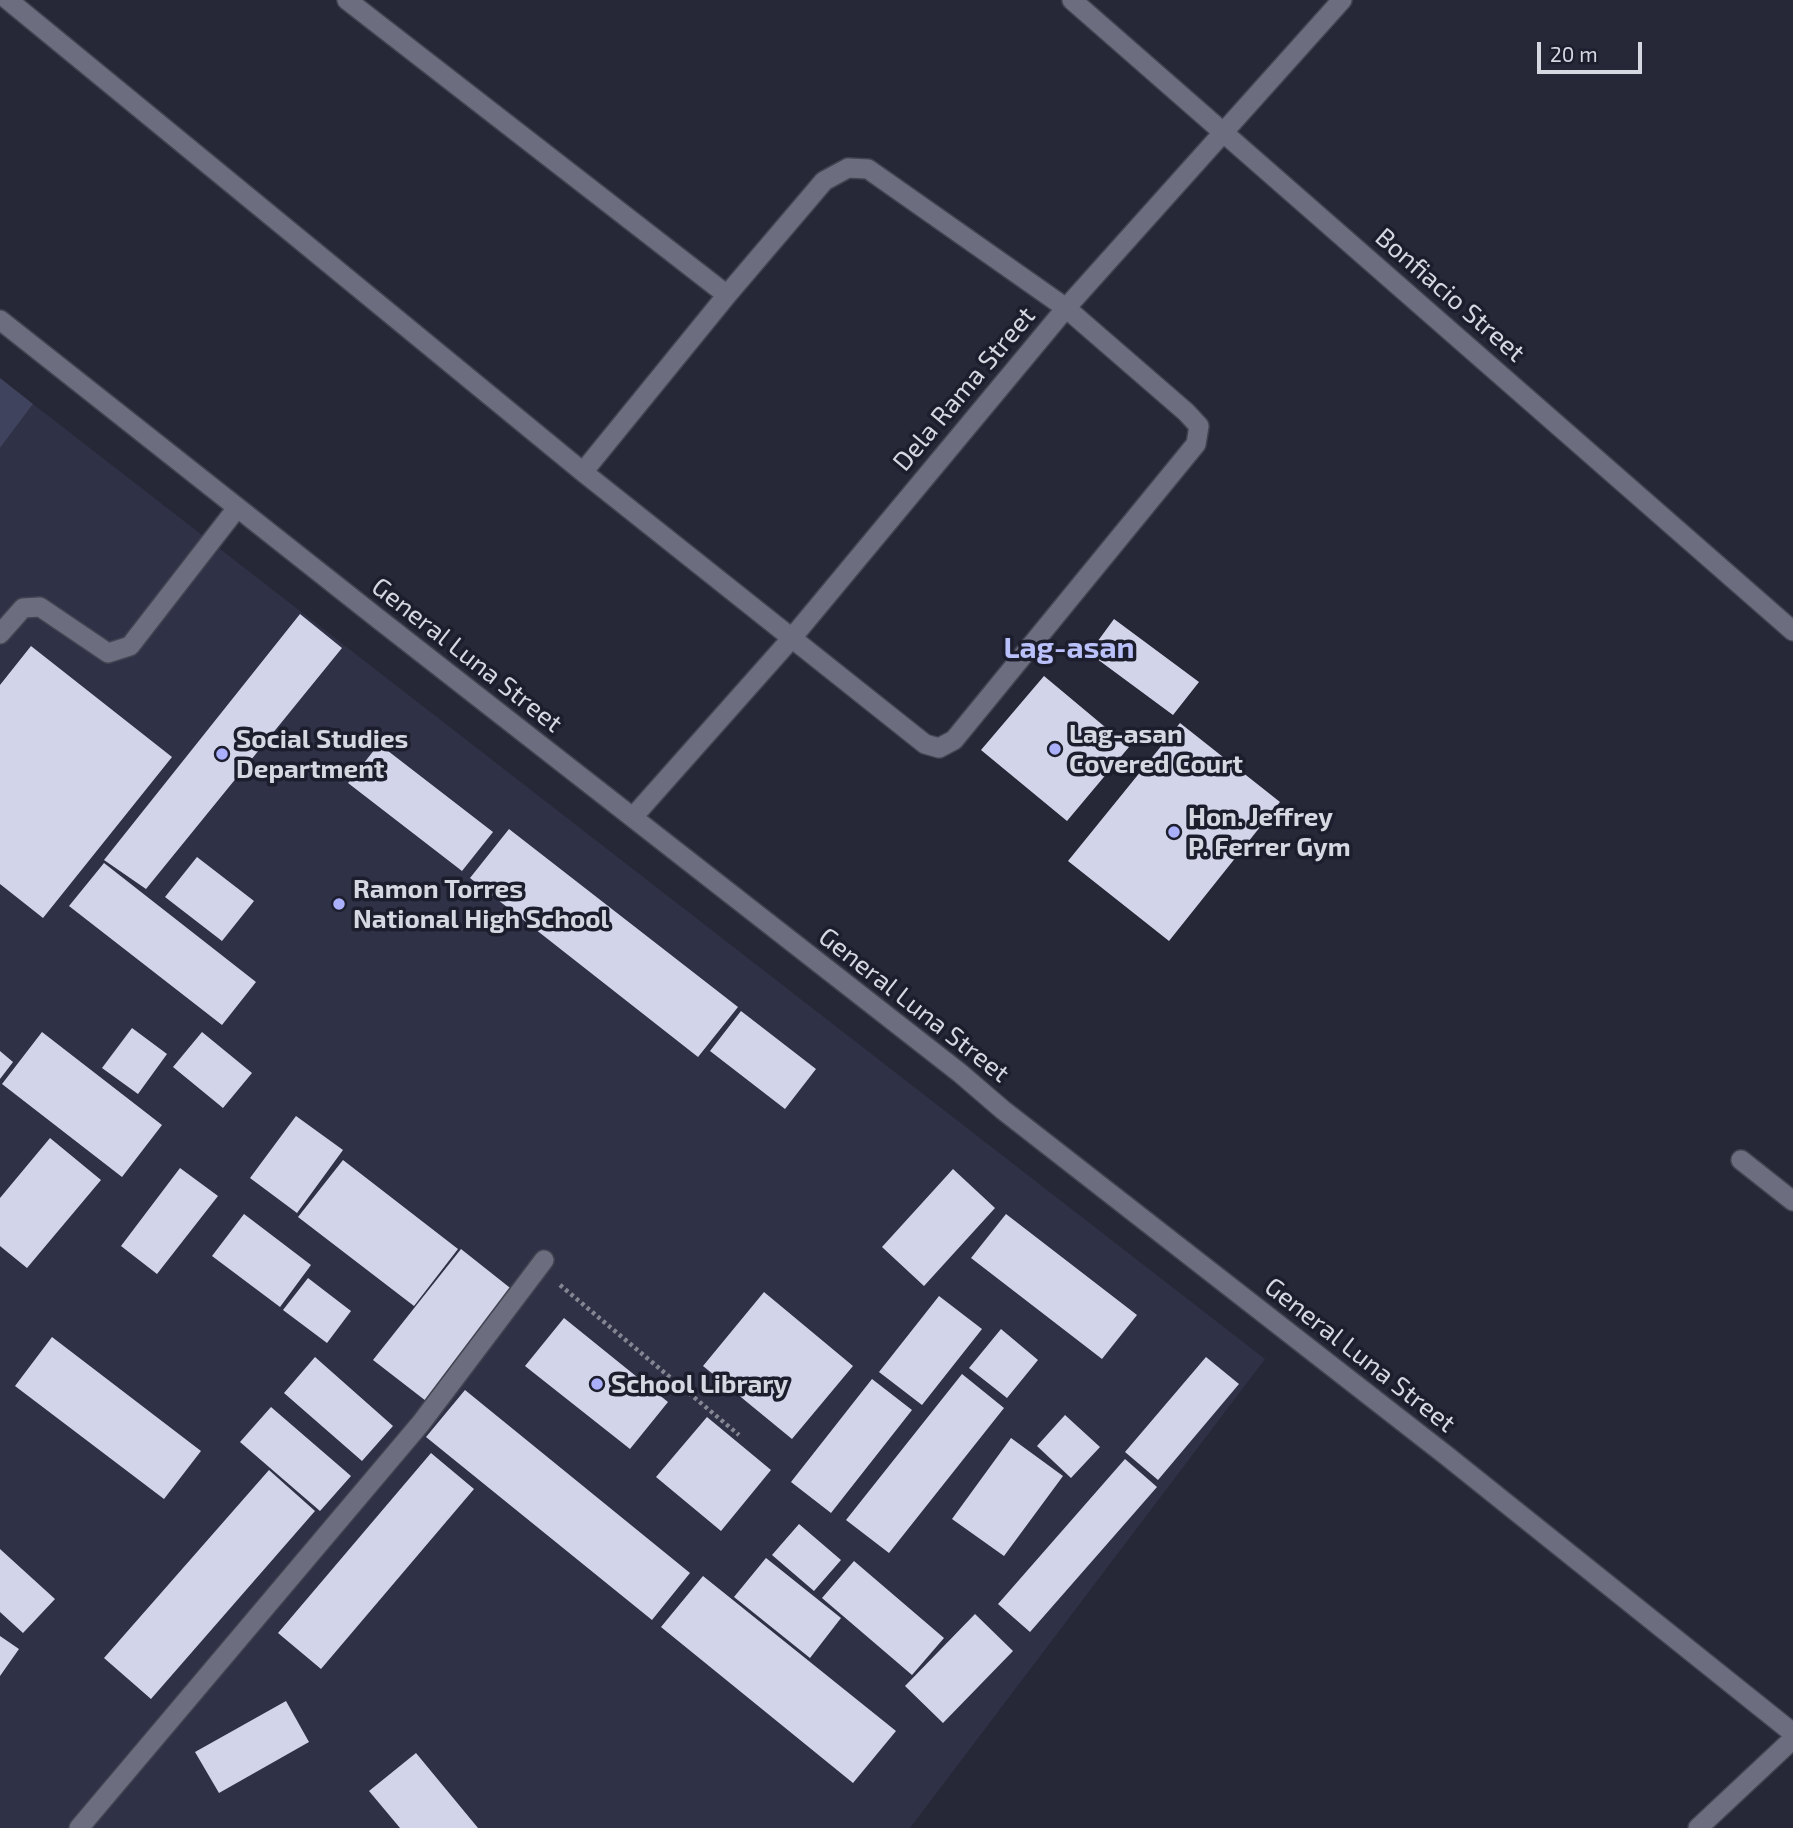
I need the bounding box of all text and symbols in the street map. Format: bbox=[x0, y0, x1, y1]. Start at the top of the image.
scale bar bbox=[1541, 28, 1646, 72]
text: 20 m bbox=[1550, 41, 1598, 66]
street label: Bonfiacio Street bbox=[1369, 222, 1531, 368]
street label: Dela Rama Street bbox=[886, 301, 1042, 477]
street label: General Luna Street bbox=[366, 571, 568, 739]
district label: Lag-asan bbox=[1003, 630, 1135, 666]
place label: Lag-asan Covered Court bbox=[1069, 718, 1243, 780]
place label: Social Studies Department bbox=[236, 723, 408, 784]
marker: Lag-asan Covered Court bbox=[1047, 741, 1063, 757]
marker: Social Studies Department bbox=[214, 746, 230, 762]
place label: Hon. Jeffrey P. Ferrer Gym bbox=[1188, 801, 1351, 862]
marker: Hon. Jeffrey P. Ferrer Gym bbox=[1166, 824, 1182, 840]
place label: Ramon Torres National High School bbox=[353, 873, 609, 934]
marker: Ramon Torres National High School bbox=[331, 896, 347, 912]
street label: General Luna Street bbox=[813, 921, 1015, 1089]
street label: General Luna Street bbox=[1259, 1271, 1461, 1439]
place label: School Library bbox=[611, 1368, 788, 1400]
marker: School Library bbox=[589, 1376, 605, 1392]

